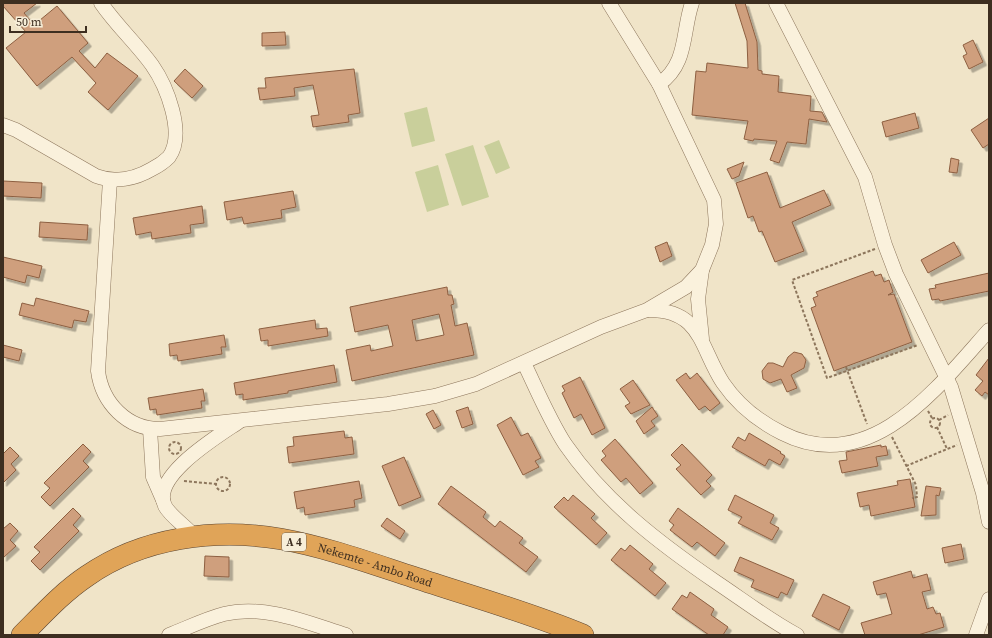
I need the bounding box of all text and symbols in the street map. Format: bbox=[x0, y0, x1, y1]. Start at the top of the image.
scale bar bbox=[10, 8, 86, 34]
text: 50 m bbox=[16, 14, 42, 30]
road number: A 4 bbox=[282, 533, 306, 551]
street label: Nekemte - Ambo Road bbox=[316, 539, 435, 591]

